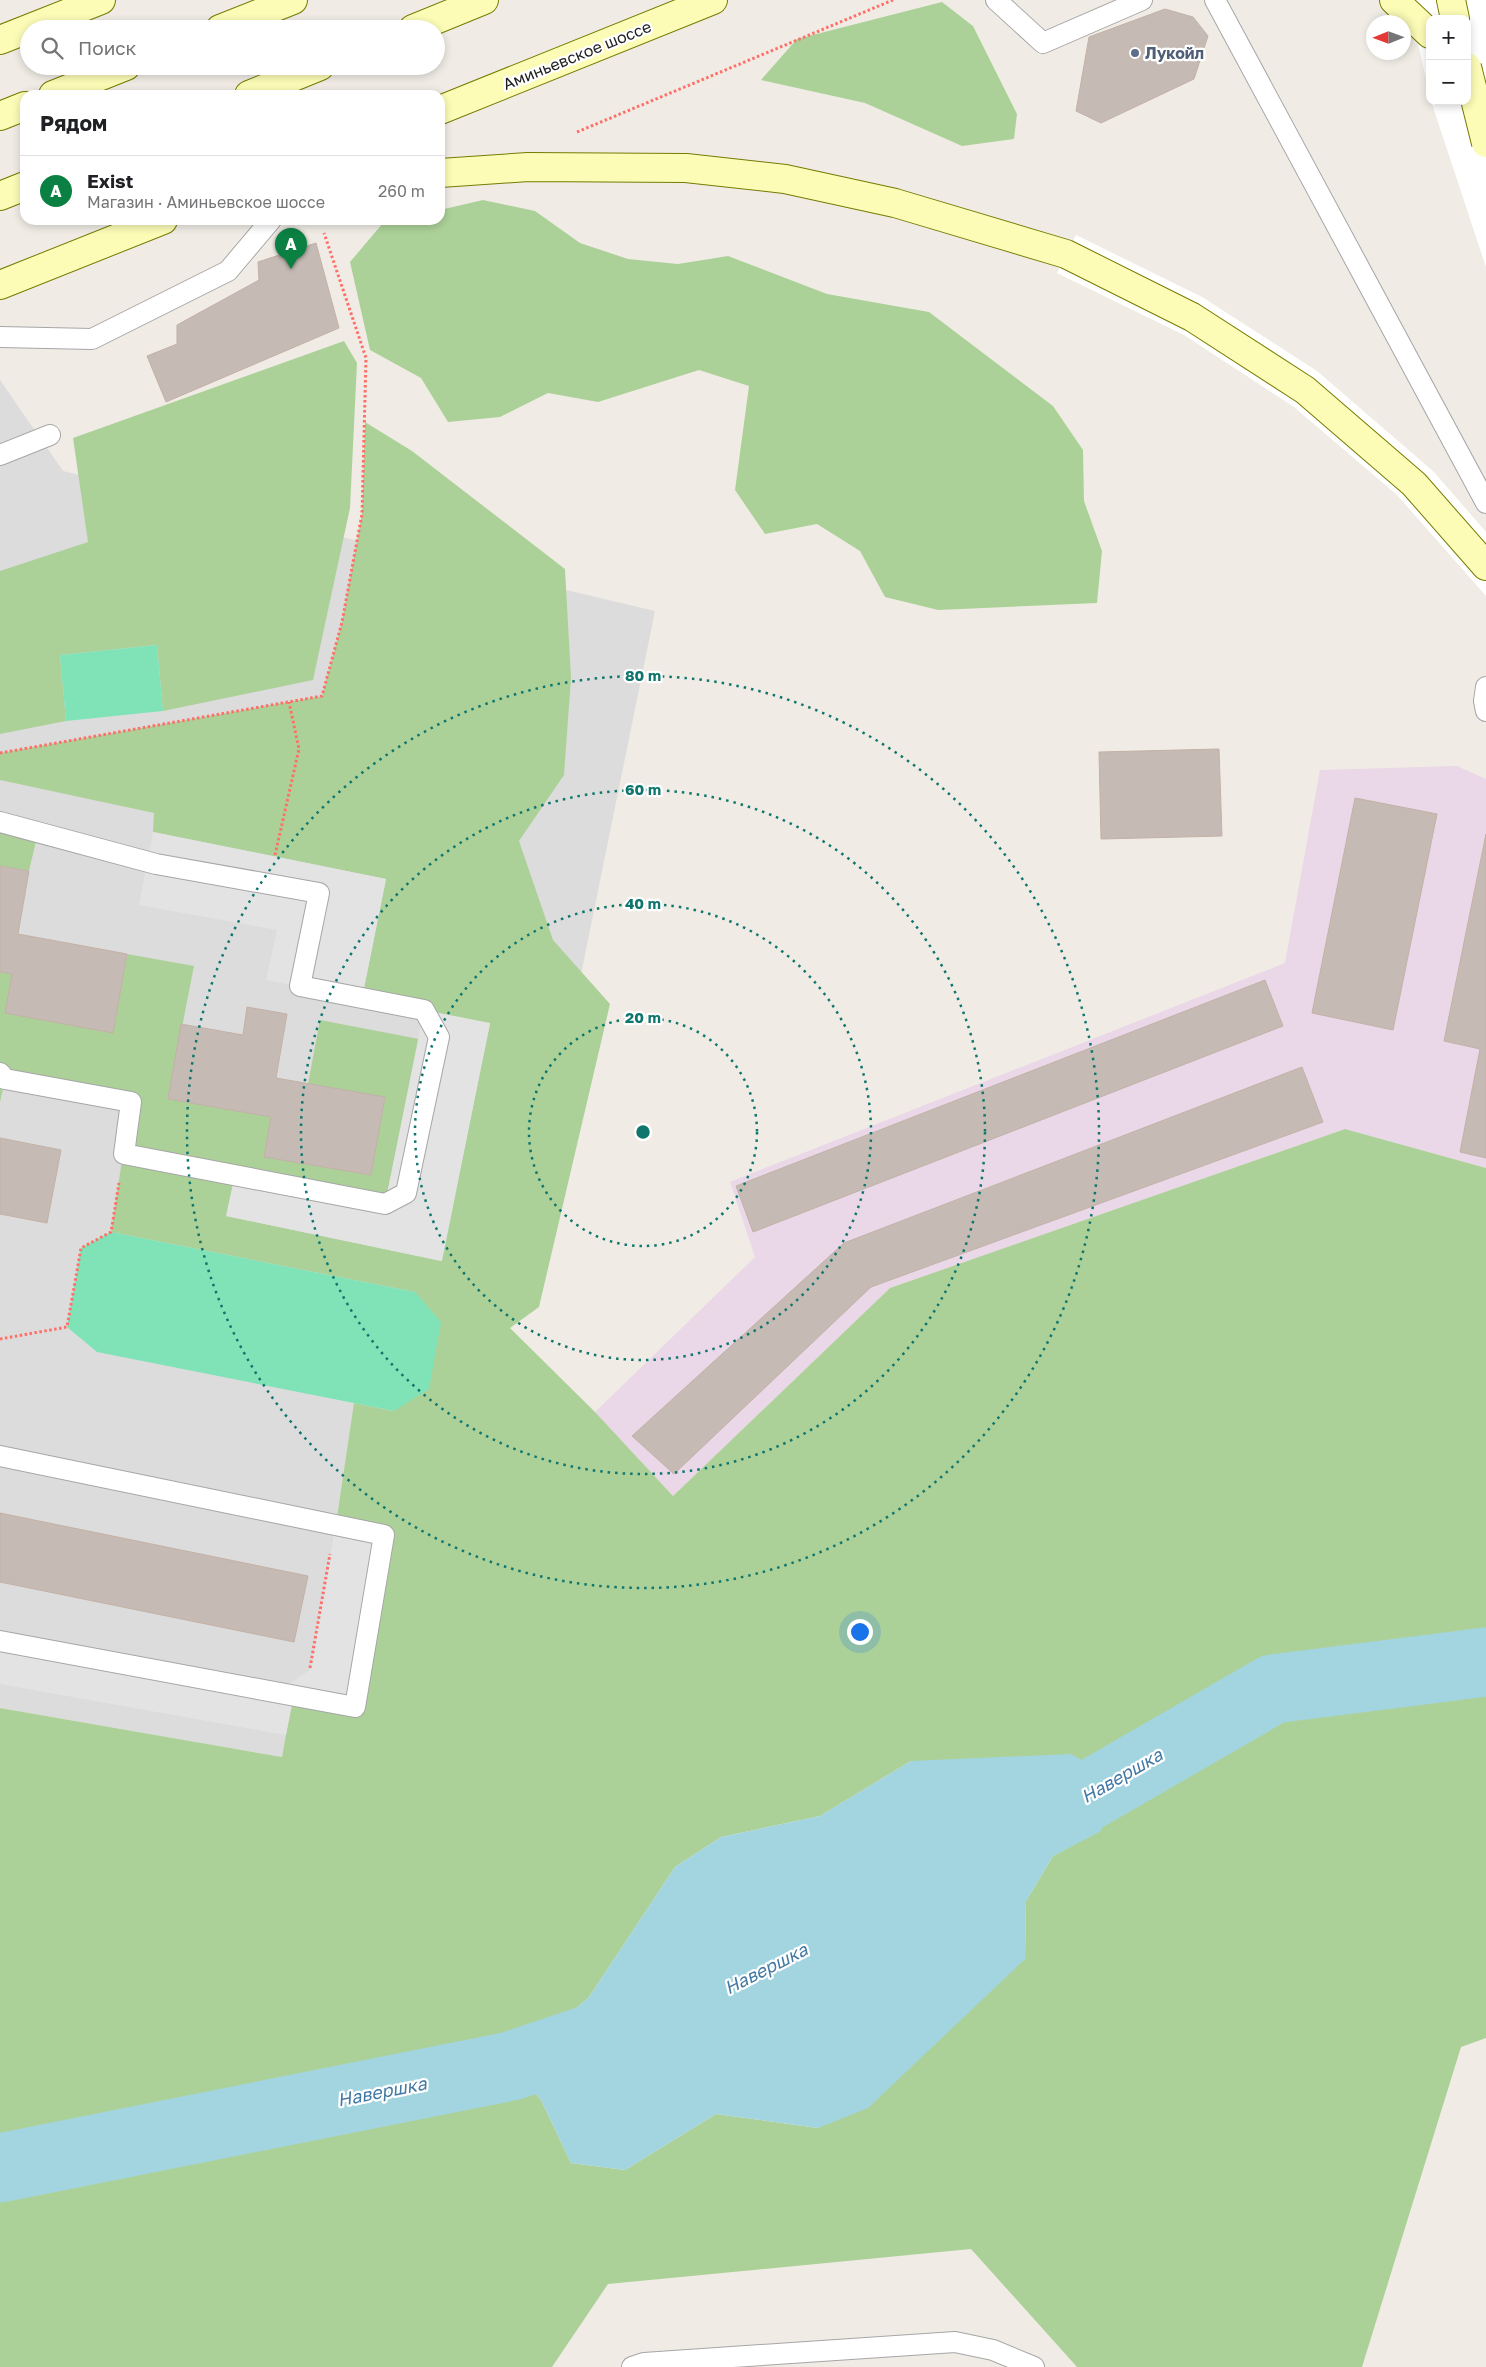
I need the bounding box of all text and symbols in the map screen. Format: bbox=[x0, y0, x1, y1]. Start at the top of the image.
north arrow bbox=[1366, 15, 1411, 60]
map controls bbox=[1426, 15, 1471, 105]
button: + bbox=[1426, 15, 1471, 60]
street label: Аминьевское шоссе bbox=[500, 16, 654, 94]
search box bbox=[20, 20, 445, 75]
icon: search bbox=[38, 34, 66, 62]
text: Поиск bbox=[78, 36, 137, 59]
place label: Лукойл bbox=[1145, 43, 1204, 63]
marker: Лукойл bbox=[1129, 47, 1141, 59]
button: − bbox=[1426, 60, 1471, 105]
text: Рядом bbox=[40, 110, 107, 136]
text: Exist bbox=[87, 169, 133, 192]
text: A bbox=[50, 181, 62, 201]
text: 260 m bbox=[378, 181, 425, 201]
text: Магазин · Аминьевское шоссе bbox=[87, 192, 325, 212]
pin: A bbox=[275, 228, 307, 269]
text: 80 m bbox=[625, 666, 661, 684]
text: 60 m bbox=[625, 780, 661, 798]
text: 40 m bbox=[625, 894, 661, 912]
text: 20 m bbox=[625, 1008, 661, 1026]
centre of rings bbox=[634, 1123, 652, 1141]
your location bbox=[847, 1619, 873, 1645]
water label: Навершка bbox=[1077, 1743, 1167, 1807]
water label: Навершка bbox=[720, 1937, 812, 1998]
water label: Навершка bbox=[335, 2071, 429, 2110]

